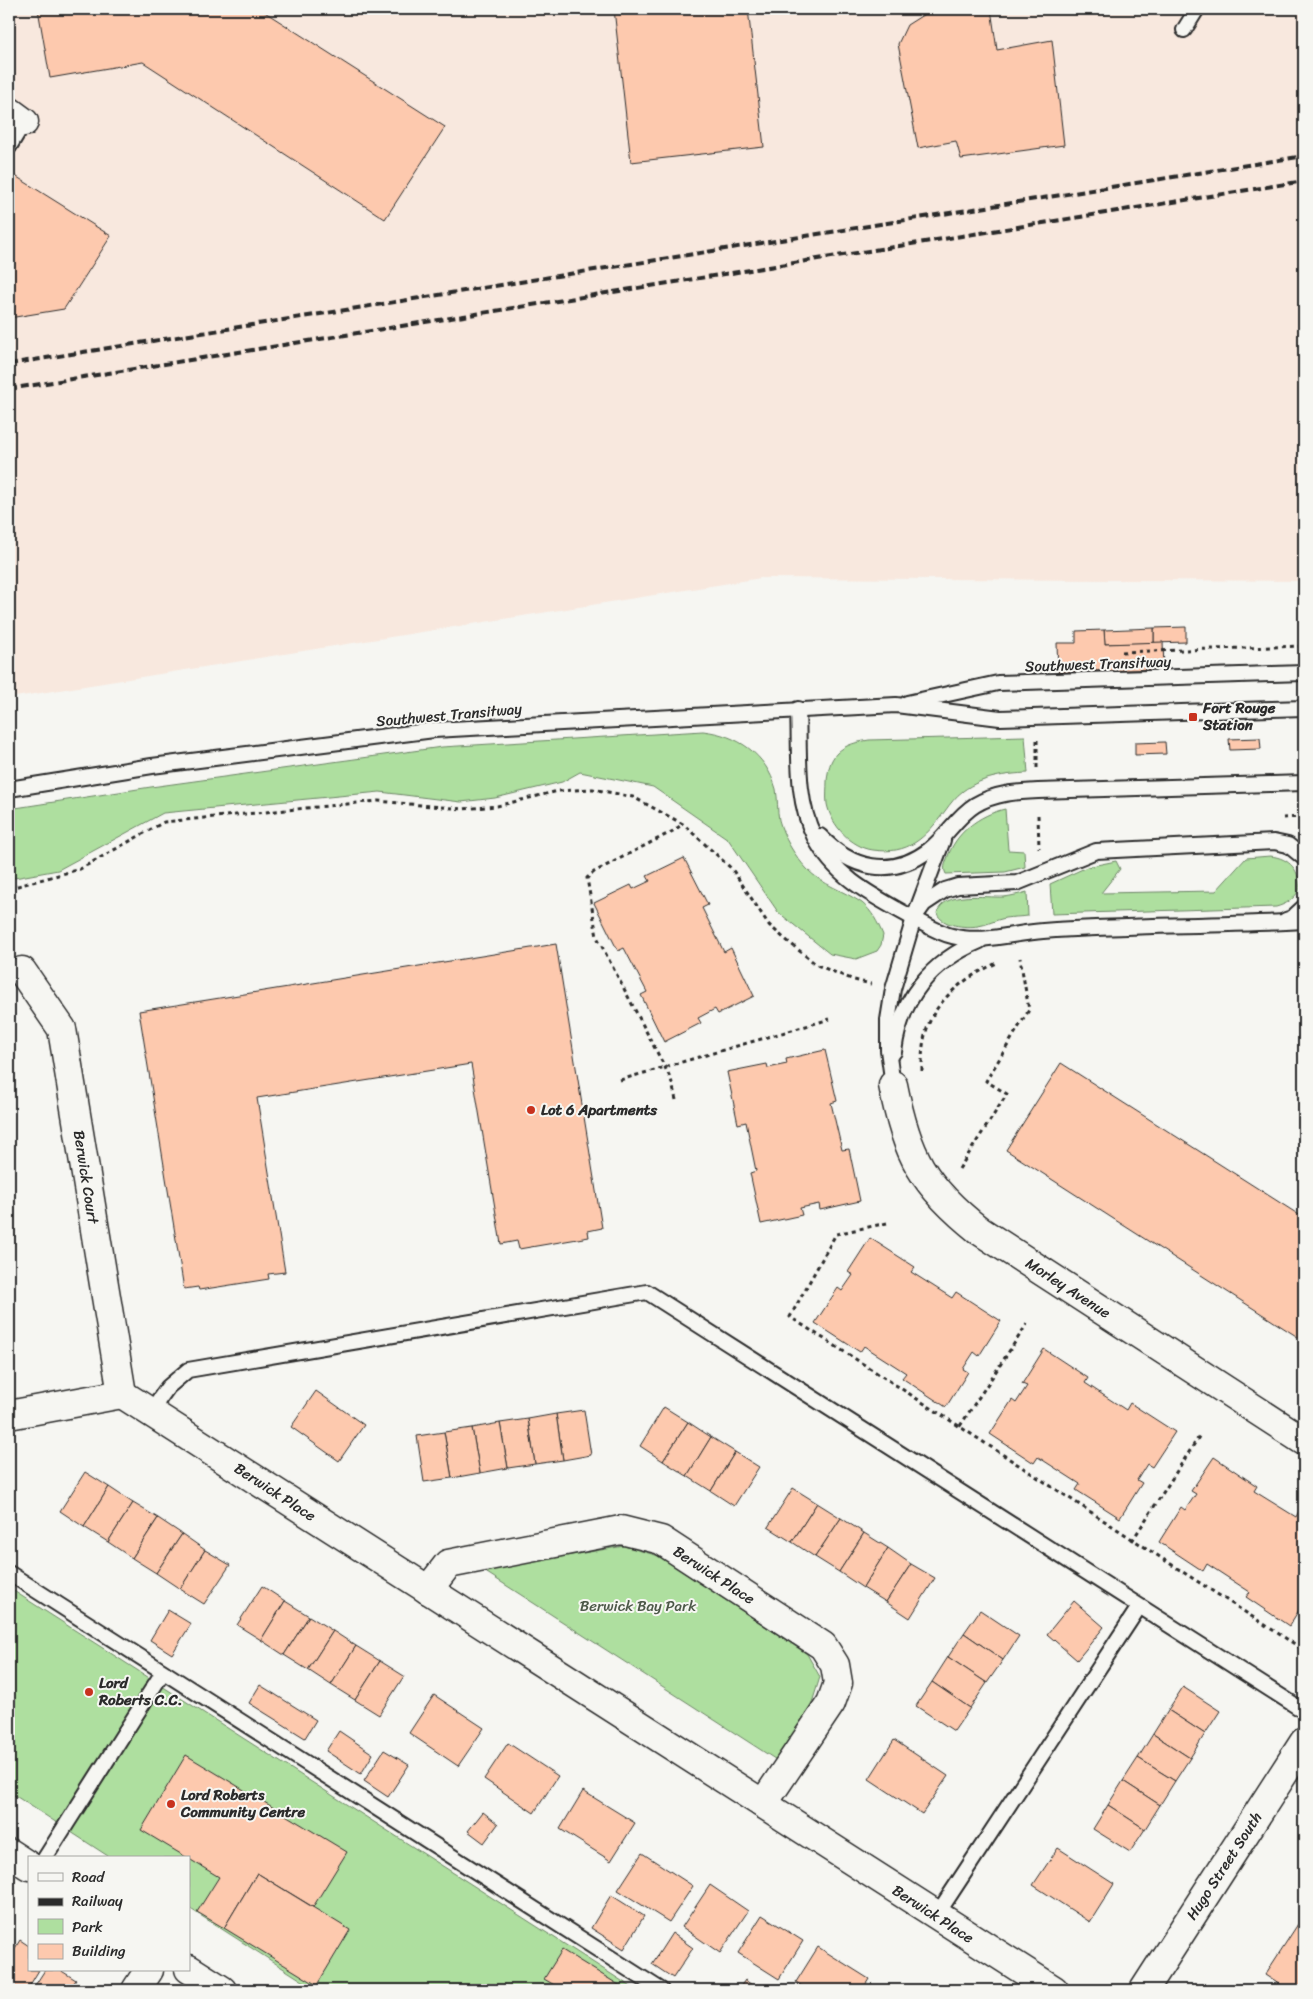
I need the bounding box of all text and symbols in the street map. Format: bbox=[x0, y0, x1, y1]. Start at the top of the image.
street label: Southwest Transitway bbox=[1024, 648, 1172, 680]
place label: Fort Rouge Station bbox=[1202, 695, 1276, 738]
street label: Southwest Transitway bbox=[375, 696, 523, 734]
marker: Fort Rouge Station bbox=[1187, 711, 1199, 723]
place label: Lot 6 Apartments bbox=[541, 1097, 658, 1123]
marker: Lot 6 Apartments bbox=[525, 1104, 537, 1116]
street label: Berwick Court bbox=[66, 1128, 106, 1226]
street label: Morley Avenue bbox=[1020, 1251, 1116, 1326]
street label: Berwick Place bbox=[229, 1456, 321, 1528]
street label: Berwick Place bbox=[668, 1539, 760, 1611]
park label: Berwick Bay Park bbox=[580, 1593, 697, 1619]
place label: Lord Roberts C.C. bbox=[98, 1670, 182, 1713]
marker: Lord Roberts C.C. bbox=[83, 1686, 95, 1698]
place label: Lord Roberts Community Centre bbox=[180, 1782, 306, 1825]
marker: Lord Roberts Community Centre bbox=[165, 1798, 177, 1810]
street label: Hugo Street South bbox=[1179, 1806, 1269, 1925]
legend bbox=[28, 1856, 190, 1972]
text: Road bbox=[72, 1864, 105, 1890]
street label: Berwick Place bbox=[887, 1878, 979, 1950]
text: Railway bbox=[72, 1888, 123, 1914]
text: Park bbox=[72, 1914, 103, 1940]
text: Building bbox=[72, 1938, 126, 1964]

